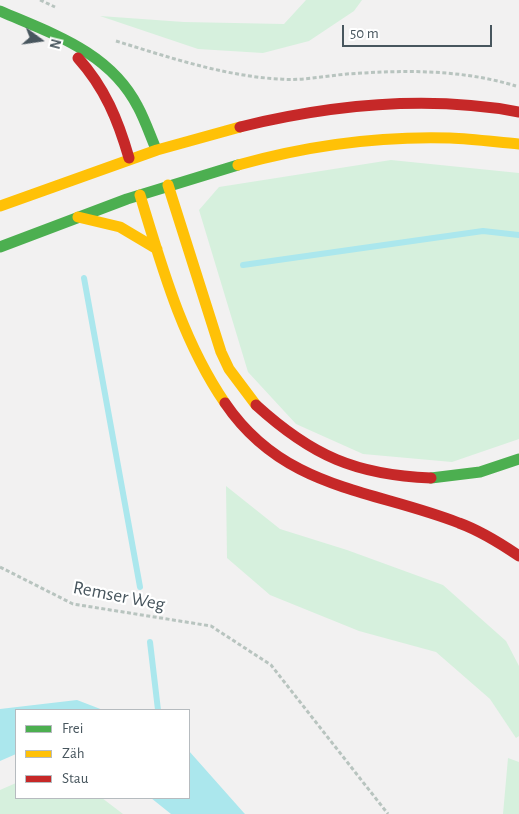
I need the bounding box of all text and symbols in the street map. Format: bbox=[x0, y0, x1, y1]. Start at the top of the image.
north arrow bbox=[15, 15, 65, 65]
scale bar bbox=[344, 15, 494, 47]
text: 50 m bbox=[350, 26, 379, 41]
text: N bbox=[47, 37, 63, 50]
street label: Remser Weg bbox=[71, 576, 167, 616]
legend bbox=[15, 709, 190, 799]
text: Frei bbox=[62, 721, 83, 736]
text: Zäh bbox=[62, 746, 85, 761]
text: Stau bbox=[62, 771, 88, 786]

